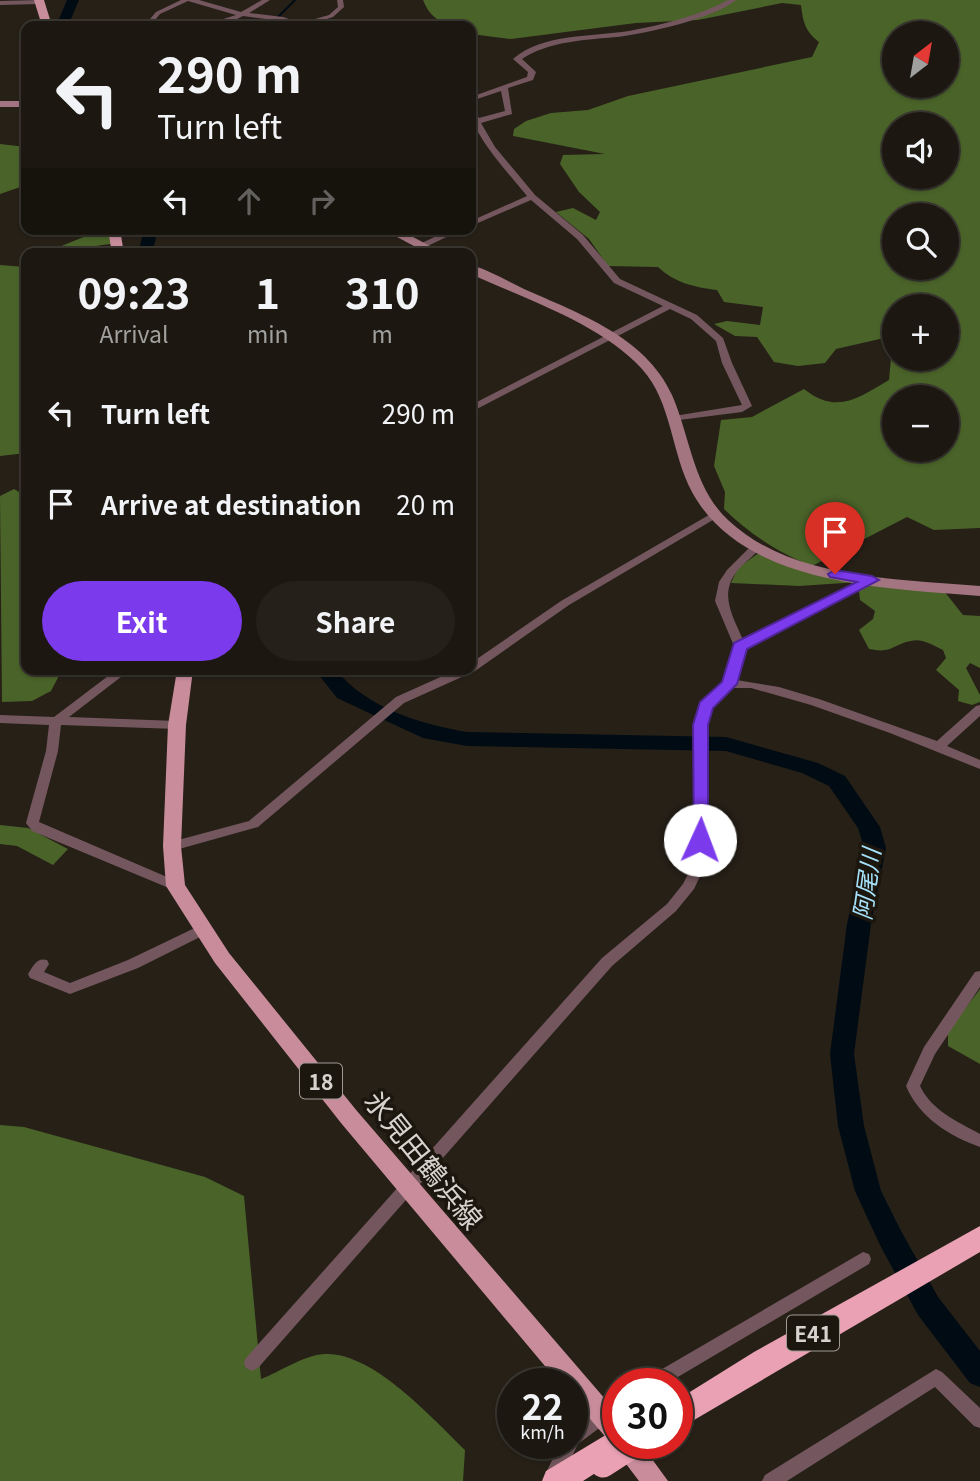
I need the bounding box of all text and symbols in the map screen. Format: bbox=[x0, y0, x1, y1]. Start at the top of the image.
north arrow bbox=[882, 21, 959, 98]
map controls bbox=[882, 21, 959, 462]
text: 290 m bbox=[157, 36, 302, 107]
icon: left bbox=[42, 49, 133, 140]
text: Turn left bbox=[157, 102, 282, 148]
button: sound bbox=[882, 112, 959, 189]
icon: left bbox=[157, 182, 195, 220]
icon: ahead bbox=[230, 182, 268, 220]
icon: right bbox=[303, 182, 341, 220]
button: search bbox=[882, 203, 959, 280]
text: 09:23 bbox=[78, 260, 190, 321]
text: 1 bbox=[255, 260, 280, 321]
text: 310 bbox=[345, 260, 419, 321]
button: + bbox=[882, 294, 959, 371]
text: Arrival bbox=[99, 316, 168, 350]
text: min bbox=[247, 316, 289, 350]
text: m bbox=[372, 316, 393, 350]
button: − bbox=[882, 385, 959, 462]
icon: left bbox=[42, 394, 80, 432]
text: Turn left bbox=[101, 394, 210, 431]
text: 290 m bbox=[382, 394, 455, 431]
icon: arrive bbox=[42, 485, 80, 523]
text: Arrive at destination bbox=[101, 485, 362, 522]
text: 20 m bbox=[396, 485, 455, 522]
pin bbox=[805, 502, 865, 574]
icon: arrive bbox=[816, 513, 854, 551]
button: Exit bbox=[42, 581, 242, 661]
button: Share bbox=[256, 581, 455, 661]
position arrow bbox=[663, 803, 737, 877]
water label: 阿尾川 bbox=[843, 843, 888, 922]
road number: 18 bbox=[300, 1064, 342, 1098]
street label: 氷見田鶴浜線 bbox=[357, 1081, 493, 1237]
road number: E41 bbox=[787, 1316, 839, 1350]
speed limit sign: 30 bbox=[602, 1368, 693, 1459]
text: 22 bbox=[522, 1379, 563, 1430]
text: km/h bbox=[520, 1418, 565, 1444]

